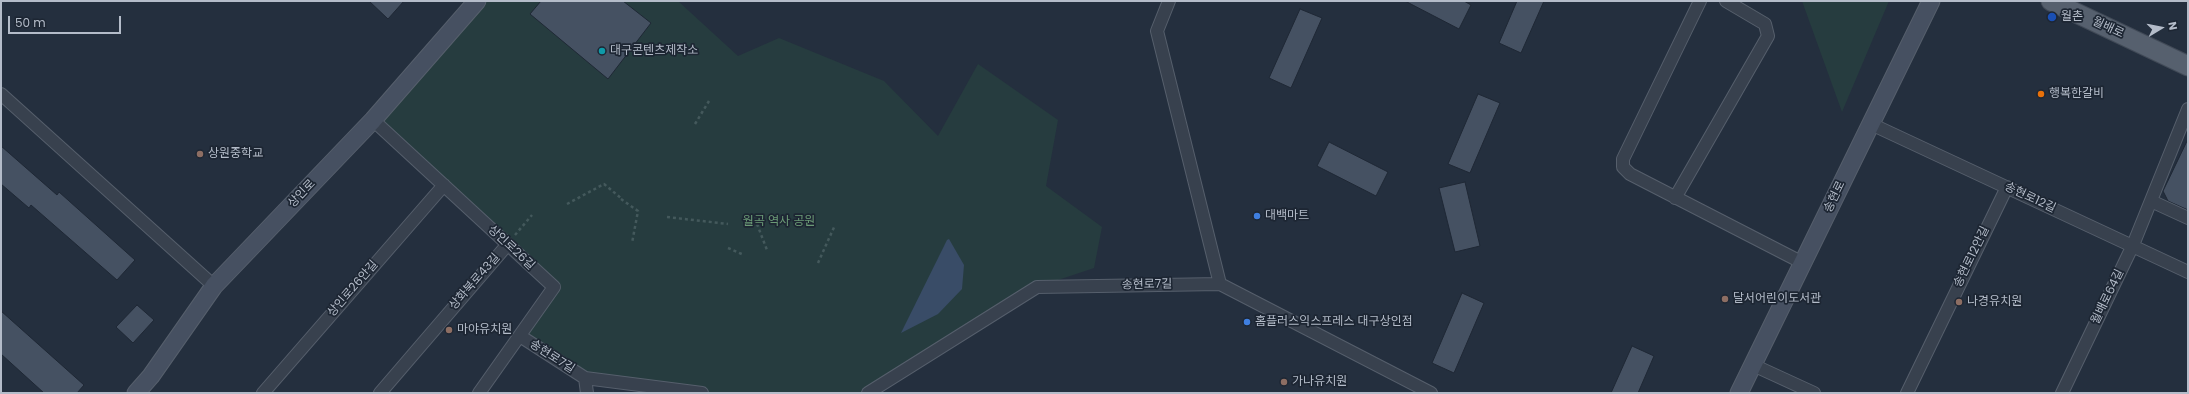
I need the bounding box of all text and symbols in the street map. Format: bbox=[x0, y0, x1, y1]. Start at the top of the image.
scale bar bbox=[10, 8, 123, 34]
north arrow bbox=[2141, 8, 2181, 48]
place label: 월촌 bbox=[2061, 10, 2083, 24]
marker: 월촌 bbox=[2046, 11, 2058, 23]
text: 50 m bbox=[15, 14, 46, 31]
street label: 월배로 bbox=[2090, 14, 2126, 42]
text: N bbox=[2164, 20, 2181, 31]
place label: 대구콘텐츠제작소 bbox=[610, 44, 698, 58]
marker: 대구콘텐츠제작소 bbox=[597, 46, 607, 56]
place label: 행복한갈비 bbox=[2049, 87, 2104, 101]
marker: 행복한갈비 bbox=[2036, 89, 2046, 99]
place label: 상원중학교 bbox=[208, 147, 263, 161]
marker: 상원중학교 bbox=[195, 149, 205, 159]
street label: 상인로 bbox=[285, 177, 319, 211]
street label: 송현로 bbox=[1821, 179, 1849, 215]
street label: 송현로12길 bbox=[2002, 180, 2058, 216]
place label: 대백마트 bbox=[1265, 209, 1309, 223]
marker: 대백마트 bbox=[1252, 211, 1262, 221]
park label: 월곡 역사 공원 bbox=[743, 215, 815, 229]
street label: 상인로26길 bbox=[485, 223, 537, 273]
street label: 송현로12안길 bbox=[1951, 224, 1993, 290]
street label: 상화북로43길 bbox=[447, 251, 503, 313]
street label: 상인로26안길 bbox=[325, 258, 381, 320]
street label: 월배로64길 bbox=[2089, 267, 2127, 327]
street label: 송현로7길 bbox=[1122, 277, 1172, 293]
place label: 달서어린이도서관 bbox=[1733, 292, 1821, 306]
marker: 달서어린이도서관 bbox=[1720, 294, 1730, 304]
place label: 나경유치원 bbox=[1967, 295, 2022, 309]
marker: 나경유치원 bbox=[1954, 297, 1964, 307]
place label: 홈플러스익스프레스 대구상인점 bbox=[1255, 315, 1413, 329]
marker: 홈플러스익스프레스 대구상인점 bbox=[1242, 317, 1252, 327]
place label: 마야유치원 bbox=[457, 323, 512, 337]
marker: 마야유치원 bbox=[444, 325, 454, 335]
street label: 송현로7길 bbox=[527, 337, 577, 377]
place label: 가나유치원 bbox=[1292, 375, 1347, 389]
marker: 가나유치원 bbox=[1279, 377, 1289, 387]

